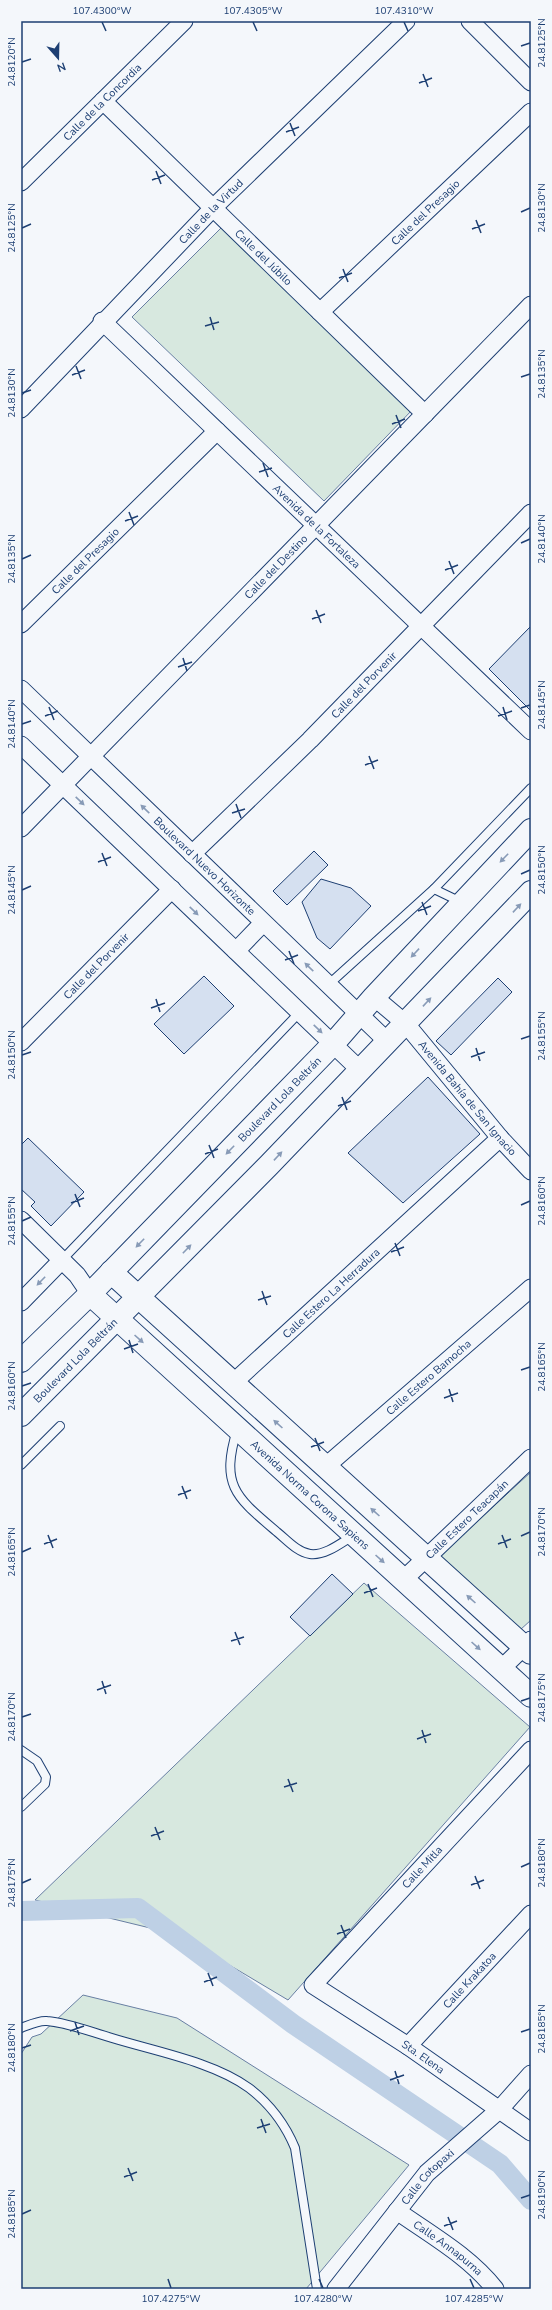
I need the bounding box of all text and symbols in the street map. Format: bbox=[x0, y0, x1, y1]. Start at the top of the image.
text: 107.4300°W bbox=[72, 4, 132, 18]
text: 107.4305°W bbox=[223, 4, 283, 18]
text: 107.4310°W bbox=[374, 4, 434, 18]
text: 24.8125°N bbox=[535, 18, 549, 68]
text: 24.8120°N bbox=[5, 37, 19, 87]
north arrow bbox=[38, 38, 78, 78]
text: N bbox=[55, 58, 68, 75]
street label: Calle de la Concordia bbox=[60, 60, 145, 144]
street label: Calle de la Virtud bbox=[175, 176, 247, 248]
street label: Calle del Presagio bbox=[388, 176, 463, 249]
text: 24.8130°N bbox=[535, 183, 549, 233]
text: 24.8125°N bbox=[5, 203, 19, 253]
street label: Calle del Júbilo bbox=[231, 226, 295, 289]
text: 24.8135°N bbox=[535, 349, 549, 399]
text: 24.8130°N bbox=[5, 368, 19, 418]
street label: Avenida de la Fortaleza bbox=[269, 481, 364, 572]
text: 24.8140°N bbox=[535, 514, 549, 564]
street label: Calle del Presagio bbox=[48, 524, 123, 598]
street label: Calle del Destino bbox=[241, 531, 311, 603]
text: 24.8135°N bbox=[5, 534, 19, 584]
street label: Calle del Porvenir bbox=[328, 648, 400, 722]
text: 24.8145°N bbox=[535, 680, 549, 730]
text: 24.8140°N bbox=[5, 699, 19, 749]
one-way arrow bbox=[75, 796, 84, 805]
one-way arrow bbox=[140, 804, 150, 814]
street label: Boulevard Nuevo Horizonte bbox=[150, 814, 259, 919]
text: 24.8150°N bbox=[535, 845, 549, 895]
one-way arrow bbox=[499, 853, 509, 863]
text: 24.8145°N bbox=[5, 865, 19, 915]
one-way arrow bbox=[512, 903, 521, 913]
one-way arrow bbox=[188, 906, 199, 915]
street label: Calle del Porvenir bbox=[60, 930, 133, 1003]
one-way arrow bbox=[410, 948, 420, 958]
one-way arrow bbox=[304, 962, 314, 972]
one-way arrow bbox=[422, 997, 432, 1007]
text: 24.8155°N bbox=[535, 1011, 549, 1061]
one-way arrow bbox=[313, 1025, 323, 1034]
text: 24.8150°N bbox=[5, 1030, 19, 1080]
street label: Avenida Bahía de San Ignacio bbox=[415, 1037, 520, 1159]
street label: Boulevard Lola Beltrán bbox=[235, 1053, 325, 1145]
one-way arrow bbox=[226, 1145, 235, 1155]
one-way arrow bbox=[273, 1151, 283, 1161]
text: 24.8160°N bbox=[535, 1176, 549, 1226]
text: 24.8155°N bbox=[5, 1196, 19, 1246]
one-way arrow bbox=[135, 1238, 144, 1248]
one-way arrow bbox=[182, 1244, 192, 1254]
street label: Calle Estero La Herradura bbox=[279, 1245, 383, 1342]
one-way arrow bbox=[37, 1276, 46, 1286]
street label: Boulevard Lola Beltrán bbox=[30, 1315, 121, 1406]
one-way arrow bbox=[134, 1334, 144, 1344]
street label: Calle Estero Bamocha bbox=[383, 1336, 475, 1419]
text: 24.8165°N bbox=[535, 1342, 549, 1392]
text: 24.8160°N bbox=[5, 1361, 19, 1411]
one-way arrow bbox=[273, 1420, 284, 1429]
street label: Avenida Norma Corona Sapiens bbox=[247, 1437, 373, 1553]
street label: Calle Estero Teacapán bbox=[422, 1477, 512, 1563]
one-way arrow bbox=[369, 1507, 380, 1516]
text: 24.8170°N bbox=[535, 1507, 549, 1557]
text: 24.8165°N bbox=[5, 1527, 19, 1577]
one-way arrow bbox=[375, 1554, 385, 1564]
one-way arrow bbox=[466, 1594, 476, 1604]
one-way arrow bbox=[471, 1642, 482, 1651]
text: 24.8175°N bbox=[535, 1673, 549, 1723]
text: 24.8170°N bbox=[5, 1692, 19, 1742]
text: 24.8180°N bbox=[535, 1838, 549, 1888]
street label: Calle Mitla bbox=[399, 1843, 446, 1892]
text: 24.8175°N bbox=[5, 1858, 19, 1908]
street label: Calle Krakatoa bbox=[440, 1949, 500, 2012]
text: 24.8185°N bbox=[535, 2004, 549, 2054]
text: 24.8180°N bbox=[5, 2023, 19, 2073]
street label: Sta. Elena bbox=[399, 2037, 448, 2077]
street label: Calle Cotopaxi bbox=[398, 2146, 457, 2208]
text: 24.8190°N bbox=[535, 2170, 549, 2220]
text: 24.8185°N bbox=[5, 2189, 19, 2239]
street label: Calle Annapurna bbox=[410, 2217, 486, 2279]
text: 107.4275°W bbox=[141, 2292, 201, 2306]
text: 107.4280°W bbox=[293, 2292, 353, 2306]
text: 107.4285°W bbox=[444, 2292, 504, 2306]

